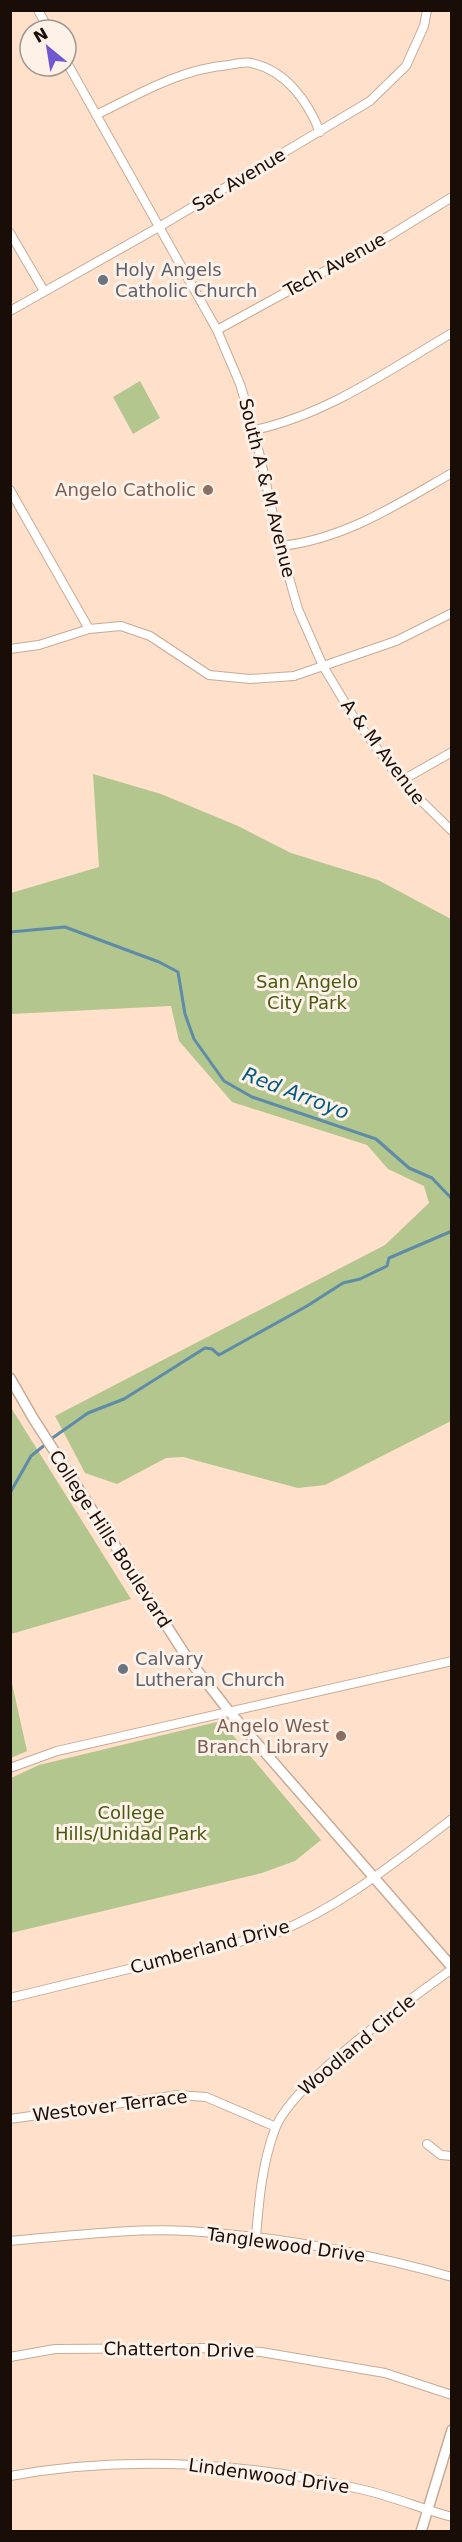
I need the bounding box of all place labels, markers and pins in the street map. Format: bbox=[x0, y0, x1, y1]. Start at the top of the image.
place label: Holy Angels Catholic Church bbox=[115, 259, 257, 301]
marker: Holy Angels Catholic Church bbox=[96, 273, 110, 287]
place label: Angelo Catholic bbox=[55, 479, 196, 500]
marker: Angelo Catholic bbox=[201, 483, 215, 497]
place label: Calvary Lutheran Church bbox=[135, 1648, 285, 1690]
marker: Calvary Lutheran Church bbox=[116, 1662, 130, 1676]
place label: Angelo West Branch Library bbox=[197, 1715, 329, 1757]
marker: Angelo West Branch Library bbox=[334, 1729, 348, 1743]

